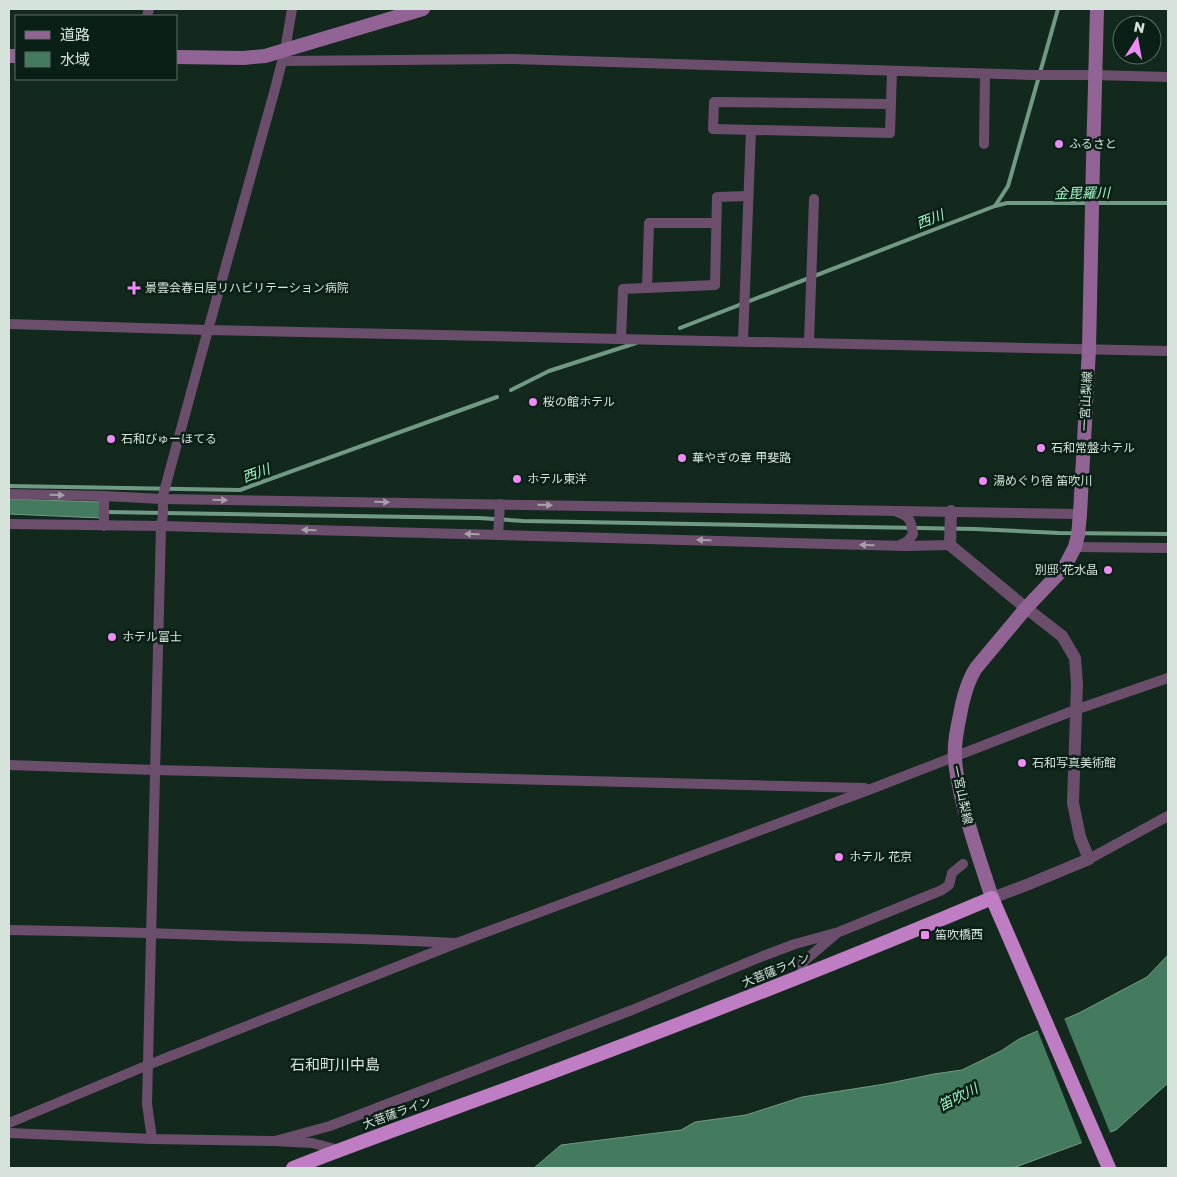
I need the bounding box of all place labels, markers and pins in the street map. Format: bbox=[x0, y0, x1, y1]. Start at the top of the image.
place label: ふるさと bbox=[1069, 135, 1117, 152]
marker: ふるさと bbox=[1053, 138, 1065, 150]
place label: 景雲会春日居リハビリテーション病院 bbox=[145, 279, 349, 296]
marker: 景雲会春日居リハビリテーション病院 bbox=[127, 281, 141, 295]
place label: 桜の館ホテル bbox=[543, 393, 615, 410]
marker: 桜の館ホテル bbox=[527, 396, 539, 408]
place label: 石和びゅーほてる bbox=[121, 430, 217, 447]
marker: 石和びゅーほてる bbox=[105, 433, 117, 445]
place label: 石和常盤ホテル bbox=[1051, 439, 1135, 456]
marker: 石和常盤ホテル bbox=[1035, 442, 1047, 454]
place label: 華やぎの章 甲斐路 bbox=[692, 449, 791, 466]
marker: 華やぎの章 甲斐路 bbox=[676, 452, 688, 464]
place label: ホテル東洋 bbox=[527, 470, 587, 487]
place label: 湯めぐり宿 笛吹川 bbox=[993, 472, 1092, 489]
marker: ホテル東洋 bbox=[511, 473, 523, 485]
marker: 湯めぐり宿 笛吹川 bbox=[977, 475, 989, 487]
place label: 別邸 花水晶 bbox=[1035, 561, 1098, 578]
marker: 別邸 花水晶 bbox=[1102, 564, 1114, 576]
place label: ホテル富士 bbox=[122, 628, 182, 645]
marker: ホテル富士 bbox=[106, 631, 118, 643]
place label: 石和写真美術館 bbox=[1032, 754, 1116, 771]
marker: 石和写真美術館 bbox=[1016, 757, 1028, 769]
place label: ホテル 花京 bbox=[849, 848, 912, 865]
marker: ホテル 花京 bbox=[833, 851, 845, 863]
place label: 笛吹橋西 bbox=[935, 926, 983, 943]
marker: 笛吹橋西 bbox=[919, 929, 931, 941]

